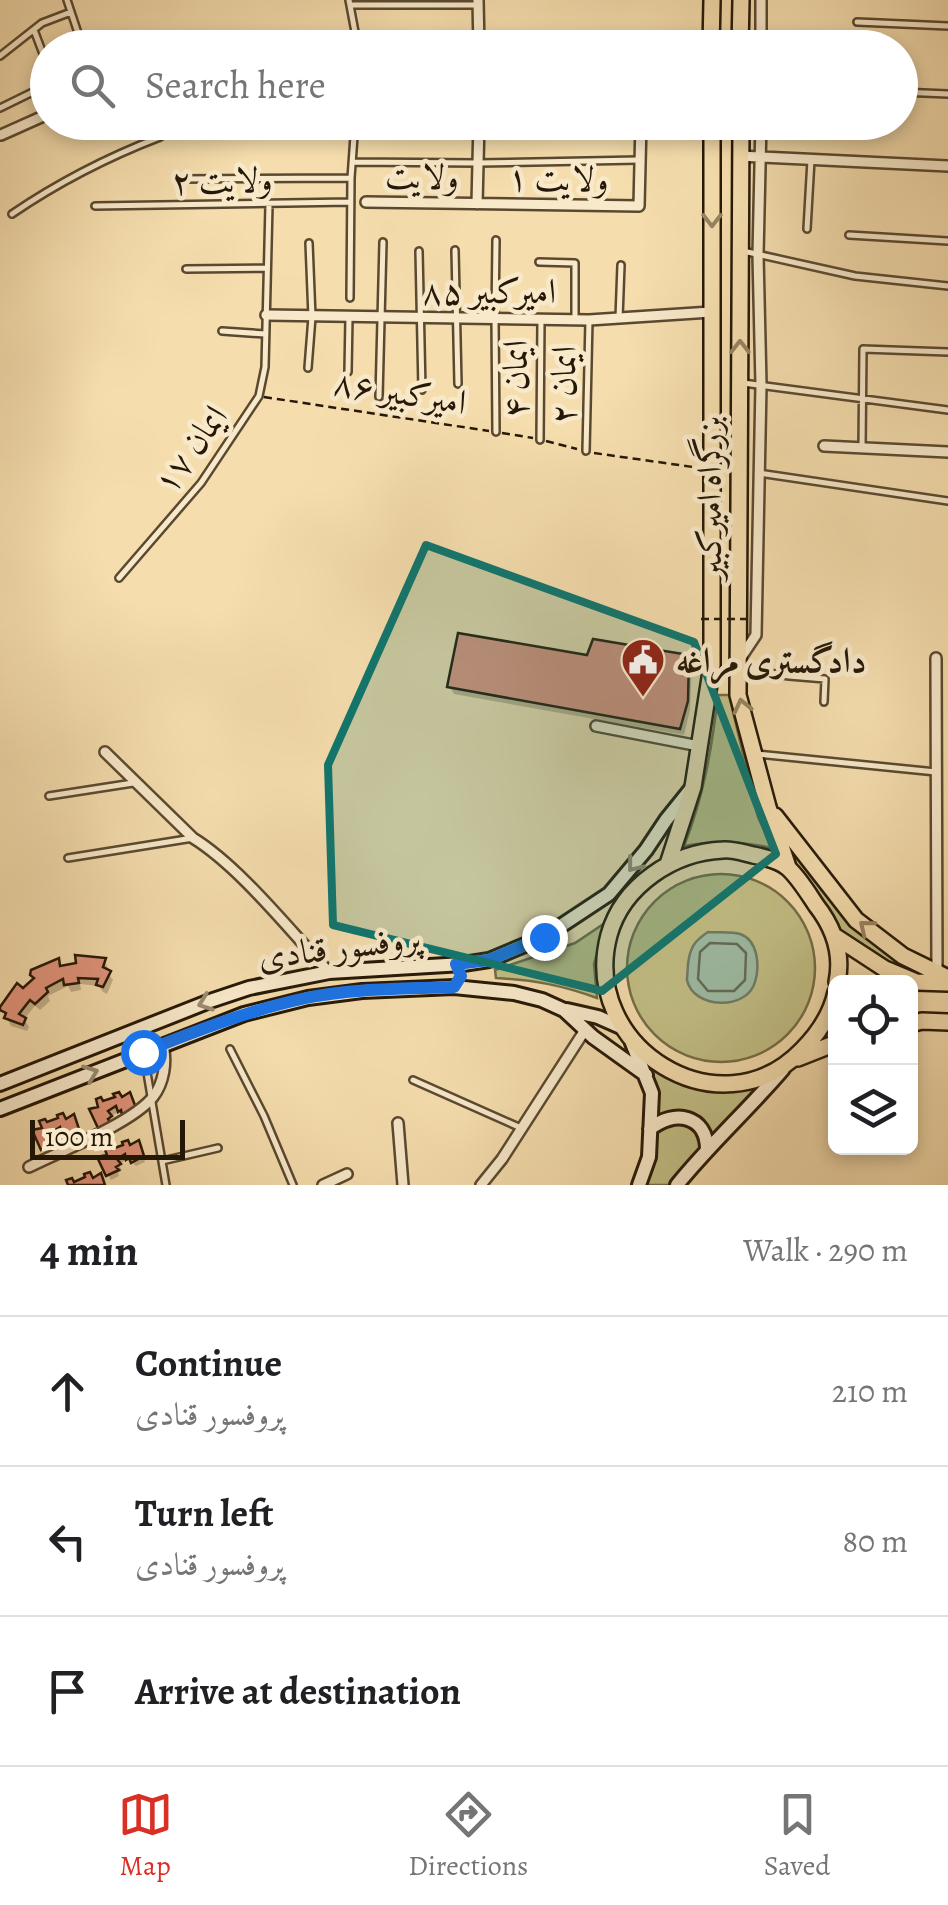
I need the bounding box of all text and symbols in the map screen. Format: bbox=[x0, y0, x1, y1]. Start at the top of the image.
search box bbox=[30, 30, 918, 140]
icon: search bbox=[65, 58, 120, 113]
text: Search here bbox=[145, 59, 326, 111]
street label: ولایت bbox=[385, 151, 459, 201]
street label: ولایت ۱ bbox=[507, 153, 609, 203]
street label: ولایت ۲ bbox=[171, 155, 273, 205]
one-way arrow bbox=[701, 212, 723, 228]
street label: امیرکبیر ۸۵ bbox=[422, 267, 556, 315]
one-way arrow bbox=[729, 338, 751, 354]
street label: ایمان ۴ bbox=[491, 340, 539, 418]
street label: ایمان ۲ bbox=[538, 345, 588, 425]
street label: امیرکبیر ۸۶ bbox=[330, 358, 470, 426]
street label: ایمان ۱۷ bbox=[142, 395, 238, 503]
street label: بزرگراه امیرکبیر bbox=[685, 416, 733, 583]
place label: دادگستری مراغه bbox=[676, 636, 866, 685]
public building icon: دادگستری مراغه bbox=[620, 637, 666, 698]
one-way arrow bbox=[733, 698, 754, 715]
one-way arrow bbox=[628, 854, 646, 872]
street label: پروفسور قنادی bbox=[255, 913, 426, 981]
route end bbox=[522, 915, 568, 961]
one-way arrow bbox=[859, 921, 877, 939]
map controls bbox=[828, 975, 918, 1155]
button: locate bbox=[828, 975, 918, 1065]
one-way arrow bbox=[197, 991, 214, 1012]
route start bbox=[121, 1030, 167, 1076]
one-way arrow bbox=[81, 1065, 98, 1085]
button: layers bbox=[828, 1065, 918, 1155]
scale bar bbox=[30, 1115, 185, 1160]
text: 100 m bbox=[45, 1118, 113, 1156]
text: 4 min bbox=[40, 1222, 138, 1279]
text: Walk · 290 m bbox=[743, 1228, 908, 1272]
text: Continue bbox=[135, 1337, 282, 1389]
icon: ahead bbox=[40, 1364, 95, 1419]
text: 210 m bbox=[832, 1369, 908, 1413]
text: پروفسور قنادی bbox=[135, 1392, 284, 1436]
text: Turn left bbox=[135, 1487, 274, 1539]
icon: left bbox=[40, 1514, 95, 1569]
text: 80 m bbox=[842, 1519, 908, 1563]
text: پروفسور قنادی bbox=[135, 1542, 284, 1586]
icon: arrive bbox=[40, 1664, 95, 1719]
text: Arrive at destination bbox=[135, 1665, 461, 1717]
tab: Map bbox=[118, 1787, 173, 1885]
tab: Directions bbox=[408, 1787, 528, 1885]
tab: Saved bbox=[764, 1787, 830, 1885]

